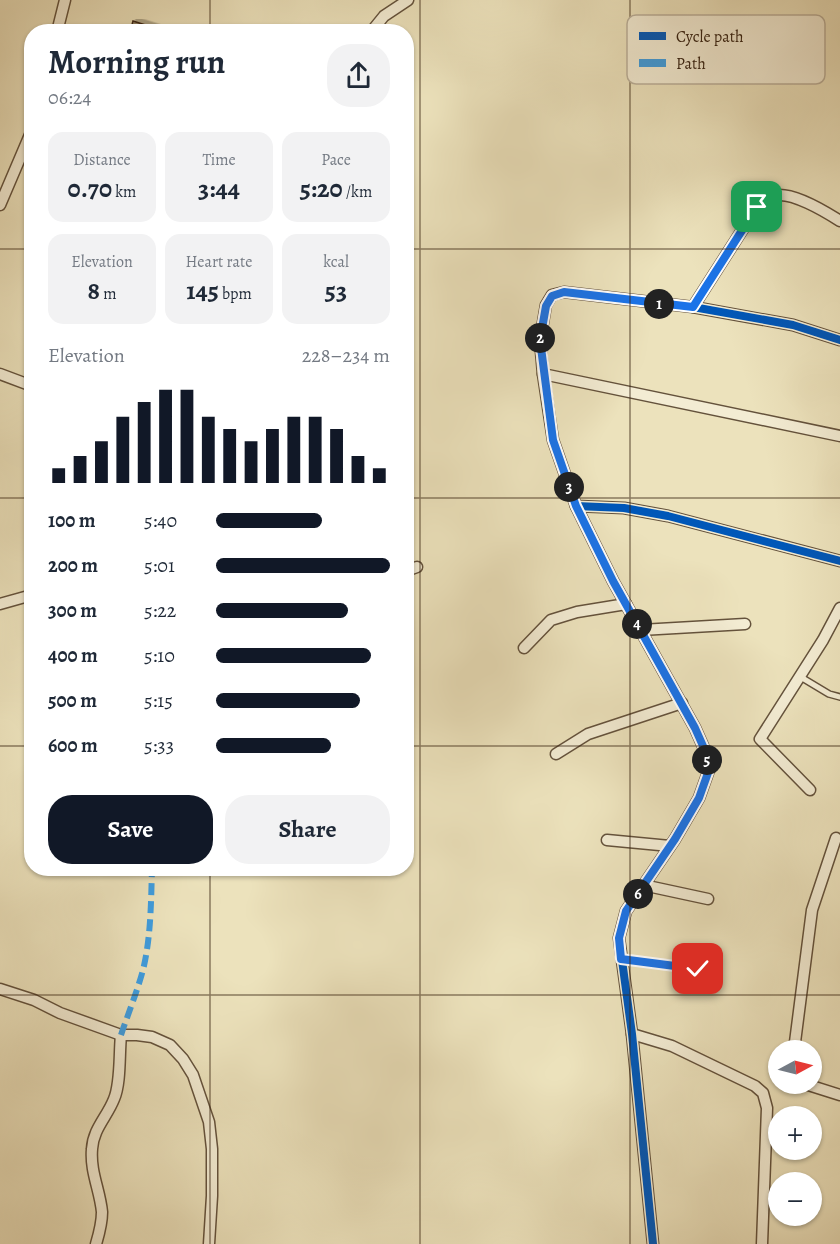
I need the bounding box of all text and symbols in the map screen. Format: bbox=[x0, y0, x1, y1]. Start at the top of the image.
legend bbox=[627, 15, 825, 84]
text: Cycle path bbox=[676, 26, 744, 48]
text: Morning run bbox=[48, 39, 225, 84]
button: share bbox=[327, 44, 390, 107]
text: Path bbox=[676, 53, 706, 75]
text: 06:24 bbox=[48, 84, 91, 111]
text: Distance bbox=[73, 149, 131, 171]
text: Time bbox=[202, 149, 236, 171]
text: Pace bbox=[321, 149, 351, 171]
text: 0.70 bbox=[68, 171, 112, 206]
text: 3:44 bbox=[198, 171, 240, 206]
text: 5:20 bbox=[300, 171, 343, 206]
text: km bbox=[112, 181, 136, 203]
text: /km bbox=[343, 181, 372, 203]
pin bbox=[731, 181, 782, 232]
icon: arrive bbox=[740, 190, 773, 223]
text: Elevation bbox=[71, 251, 133, 273]
text: Heart rate bbox=[186, 251, 252, 273]
text: kcal bbox=[323, 251, 349, 273]
text: 8 bbox=[88, 273, 100, 308]
text: 145 bbox=[186, 273, 219, 308]
text: 53 bbox=[325, 273, 347, 308]
text: m bbox=[100, 283, 116, 305]
text: bpm bbox=[219, 283, 252, 305]
pin: 1 bbox=[644, 289, 674, 319]
text: 1 bbox=[656, 293, 662, 315]
pin: 2 bbox=[525, 323, 555, 353]
text: 2 bbox=[536, 327, 544, 349]
text: Elevation bbox=[48, 342, 125, 369]
text: 228–234 m bbox=[302, 342, 390, 369]
pin: 3 bbox=[554, 472, 584, 502]
text: 3 bbox=[566, 476, 572, 498]
text: 100 m bbox=[48, 507, 96, 534]
text: 5:40 bbox=[144, 507, 177, 534]
text: 200 m bbox=[48, 552, 98, 579]
text: 5:01 bbox=[144, 552, 175, 579]
text: 300 m bbox=[48, 597, 97, 624]
text: 5:22 bbox=[144, 597, 176, 624]
pin: 4 bbox=[622, 609, 652, 639]
text: 4 bbox=[633, 613, 641, 635]
text: 400 m bbox=[48, 642, 98, 669]
text: 5:10 bbox=[144, 642, 175, 669]
text: 500 m bbox=[48, 687, 97, 714]
text: 5:15 bbox=[144, 687, 173, 714]
text: 600 m bbox=[48, 732, 98, 759]
text: 5:33 bbox=[144, 732, 174, 759]
pin: 5 bbox=[692, 745, 722, 775]
text: 5 bbox=[704, 749, 710, 771]
button: Save bbox=[48, 795, 213, 864]
button: Share bbox=[225, 795, 390, 864]
pin: 6 bbox=[623, 879, 653, 909]
text: 6 bbox=[634, 883, 642, 905]
pin bbox=[672, 943, 723, 994]
icon: check bbox=[681, 952, 714, 985]
north arrow bbox=[768, 1040, 822, 1094]
map controls bbox=[768, 1040, 822, 1226]
button: + bbox=[768, 1106, 822, 1160]
button: − bbox=[768, 1172, 822, 1226]

